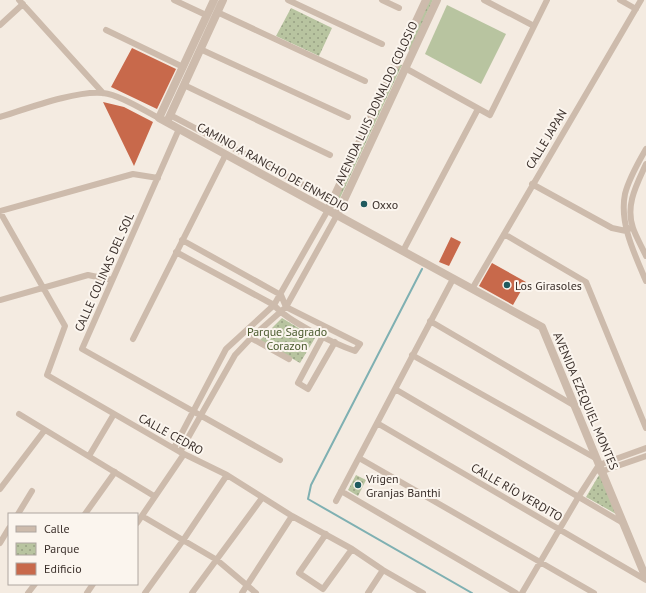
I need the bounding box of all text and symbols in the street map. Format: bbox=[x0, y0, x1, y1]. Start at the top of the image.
street label: AVENIDA LUIS DONALDO COLOSIO bbox=[331, 19, 421, 187]
street label: CALLE JAPAN bbox=[522, 106, 570, 172]
street label: CAMINO A RANCHO DE ENMEDIO bbox=[195, 119, 351, 215]
place label: Oxxo bbox=[372, 197, 398, 212]
marker: Oxxo bbox=[359, 199, 369, 209]
street label: CALLE COLINAS DEL SOL bbox=[71, 210, 137, 334]
place label: Los Girasoles bbox=[515, 278, 582, 293]
marker: Los Girasoles bbox=[502, 280, 512, 290]
park label: Parque Sagrado Corazon bbox=[247, 324, 327, 353]
street label: AVENIDA EZEQUIEL MONTES bbox=[550, 330, 622, 472]
street label: CALLE CEDRO bbox=[136, 410, 206, 458]
street label: CALLE RÍO VERDITO bbox=[469, 460, 565, 524]
place label: Vrigen Granjas Banthi bbox=[365, 471, 441, 500]
marker: Vrigen Granjas Banthi bbox=[353, 480, 363, 490]
legend bbox=[8, 513, 138, 585]
text: Calle bbox=[44, 521, 70, 536]
text: Parque bbox=[44, 541, 79, 556]
text: Edificio bbox=[44, 561, 82, 576]

